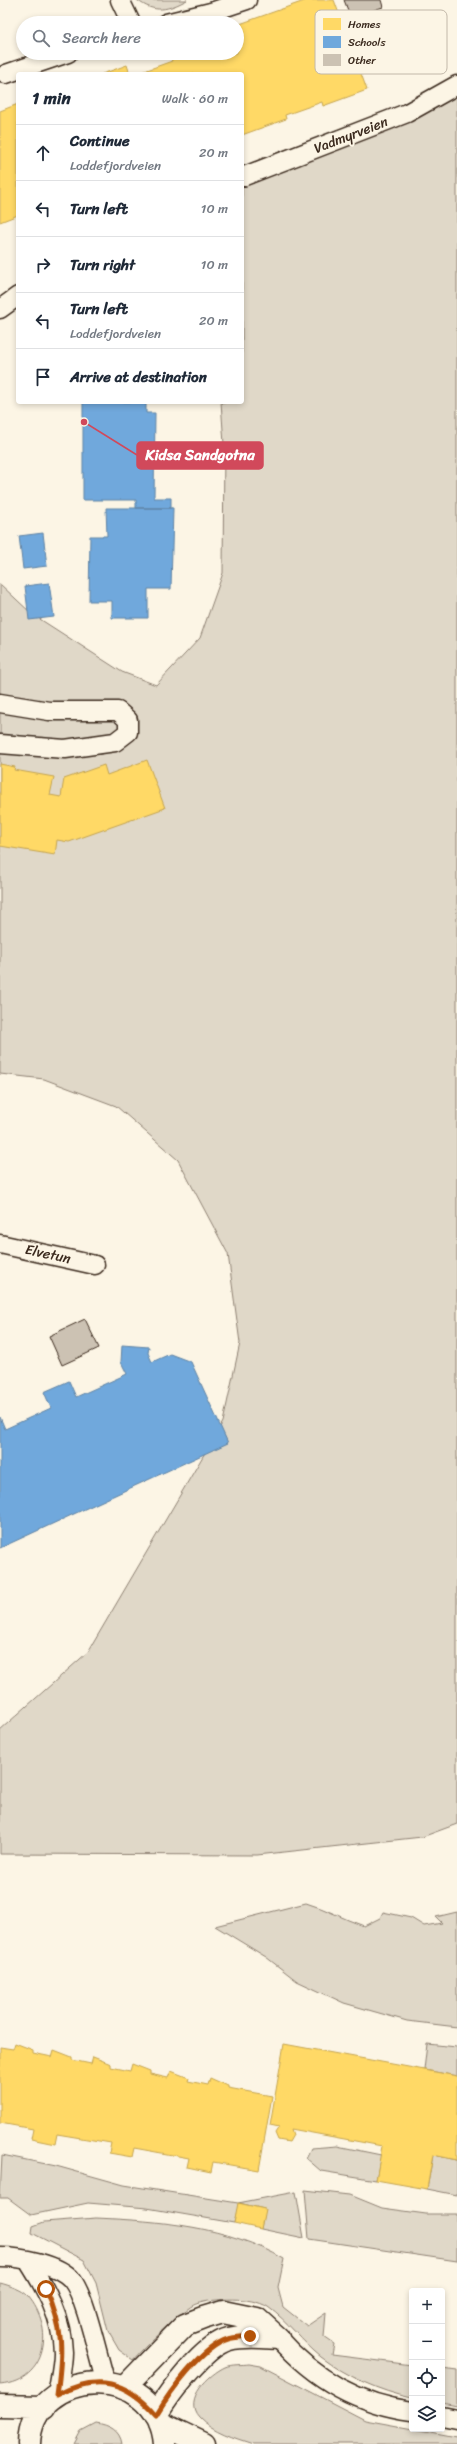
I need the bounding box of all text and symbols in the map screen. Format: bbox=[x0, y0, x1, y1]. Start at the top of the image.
legend bbox=[315, 10, 447, 74]
text: Homes bbox=[348, 15, 381, 34]
search box bbox=[16, 16, 244, 60]
text: Search here bbox=[62, 25, 141, 51]
icon: search bbox=[30, 27, 52, 49]
text: Schools bbox=[348, 33, 386, 52]
text: Other bbox=[348, 51, 376, 70]
text: 1 min bbox=[32, 83, 71, 113]
text: Walk · 60 m bbox=[162, 87, 228, 110]
street label: Vadmyrveien bbox=[310, 109, 392, 161]
text: Continue bbox=[70, 128, 130, 154]
text: 20 m bbox=[199, 141, 228, 164]
icon: ahead bbox=[32, 142, 54, 164]
text: Loddefjordveien bbox=[70, 154, 161, 177]
text: Turn left bbox=[70, 196, 128, 222]
text: 10 m bbox=[201, 197, 228, 220]
icon: left bbox=[32, 198, 54, 220]
text: Turn right bbox=[70, 252, 135, 278]
text: 10 m bbox=[201, 253, 228, 276]
icon: right bbox=[32, 254, 54, 276]
text: Turn left bbox=[70, 296, 128, 322]
text: 20 m bbox=[199, 309, 228, 332]
icon: left bbox=[32, 310, 54, 332]
text: Loddefjordveien bbox=[70, 322, 161, 345]
text: Arrive at destination bbox=[70, 364, 207, 390]
icon: arrive bbox=[32, 366, 54, 388]
callout: Kidsa Sandgotna bbox=[137, 442, 263, 469]
text: Kidsa Sandgotna bbox=[144, 442, 255, 468]
street label: Elvetun bbox=[23, 1237, 74, 1271]
route start bbox=[37, 2280, 55, 2298]
map controls bbox=[409, 2288, 445, 2432]
button: + bbox=[409, 2288, 445, 2324]
button: − bbox=[409, 2324, 445, 2360]
route end bbox=[241, 2327, 259, 2345]
button: locate bbox=[409, 2360, 445, 2396]
button: layers bbox=[409, 2396, 445, 2432]

